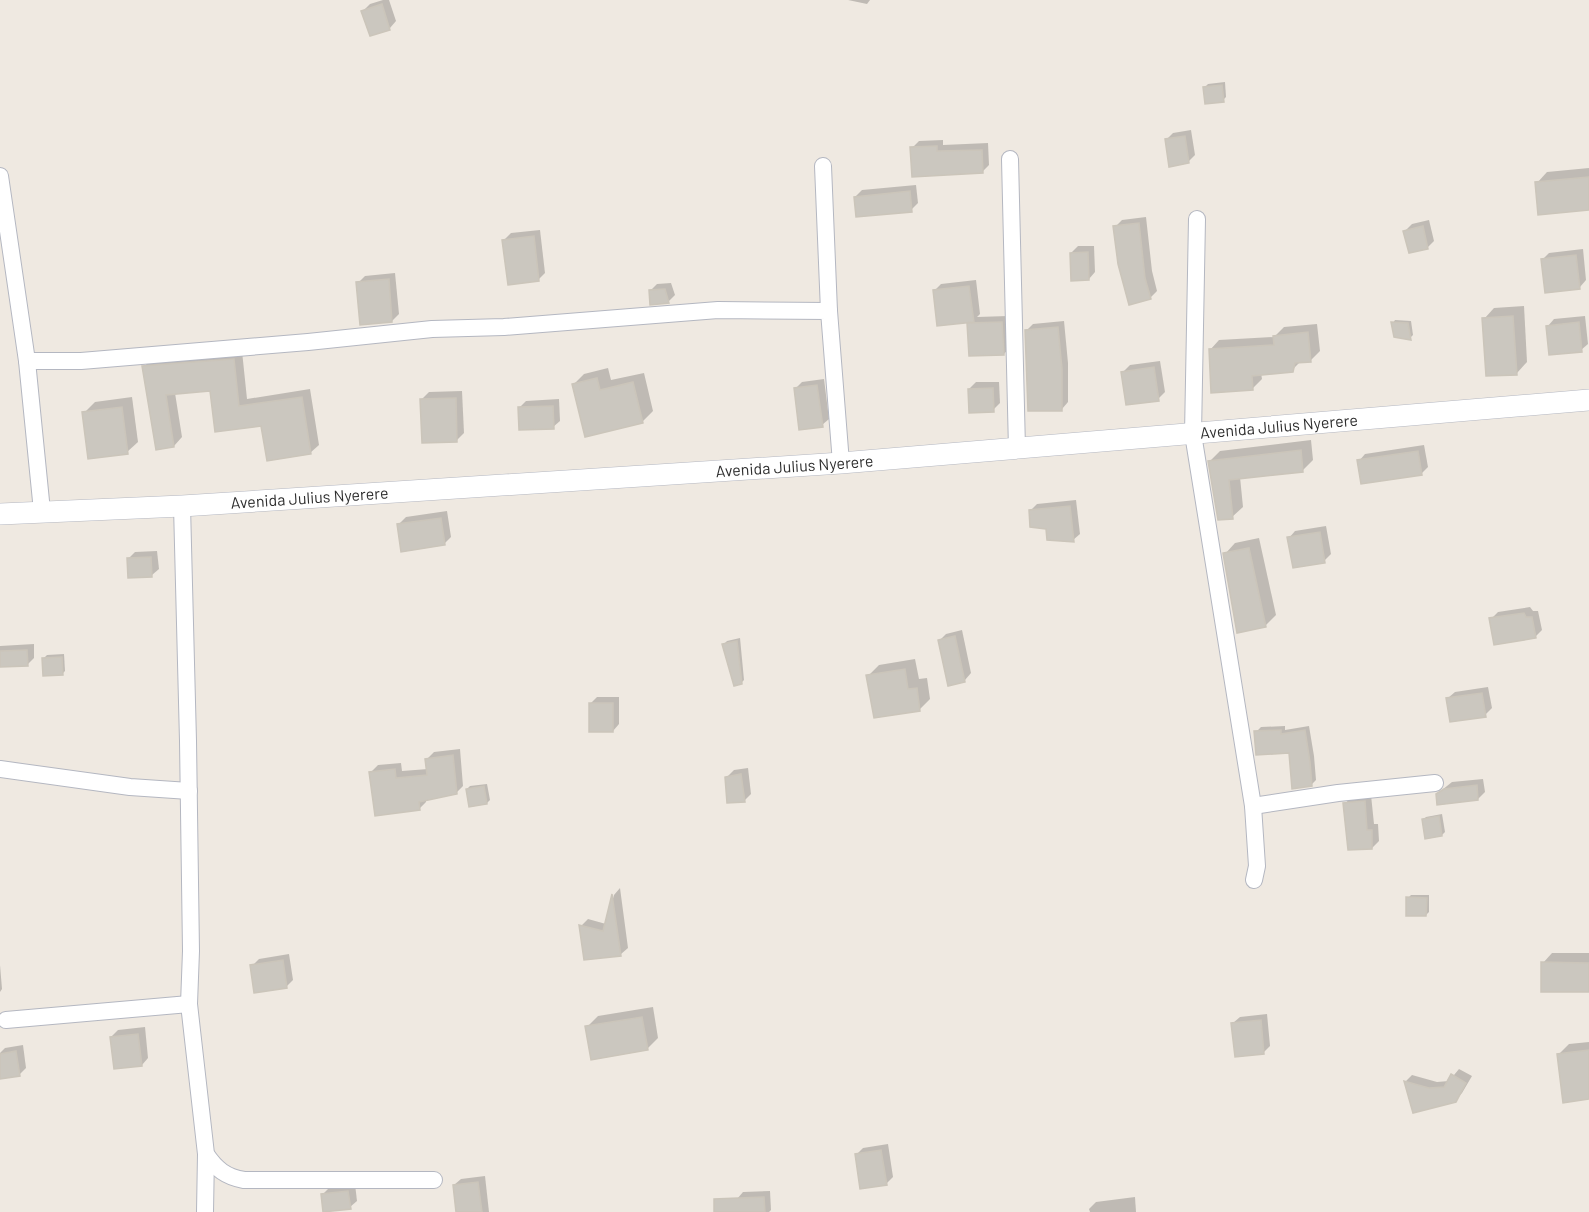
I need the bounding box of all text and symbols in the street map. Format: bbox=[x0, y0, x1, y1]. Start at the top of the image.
street label: Avenida Julius Nyerere bbox=[1199, 410, 1358, 442]
street label: Avenida Julius Nyerere bbox=[715, 450, 874, 480]
street label: Avenida Julius Nyerere bbox=[230, 483, 389, 512]

